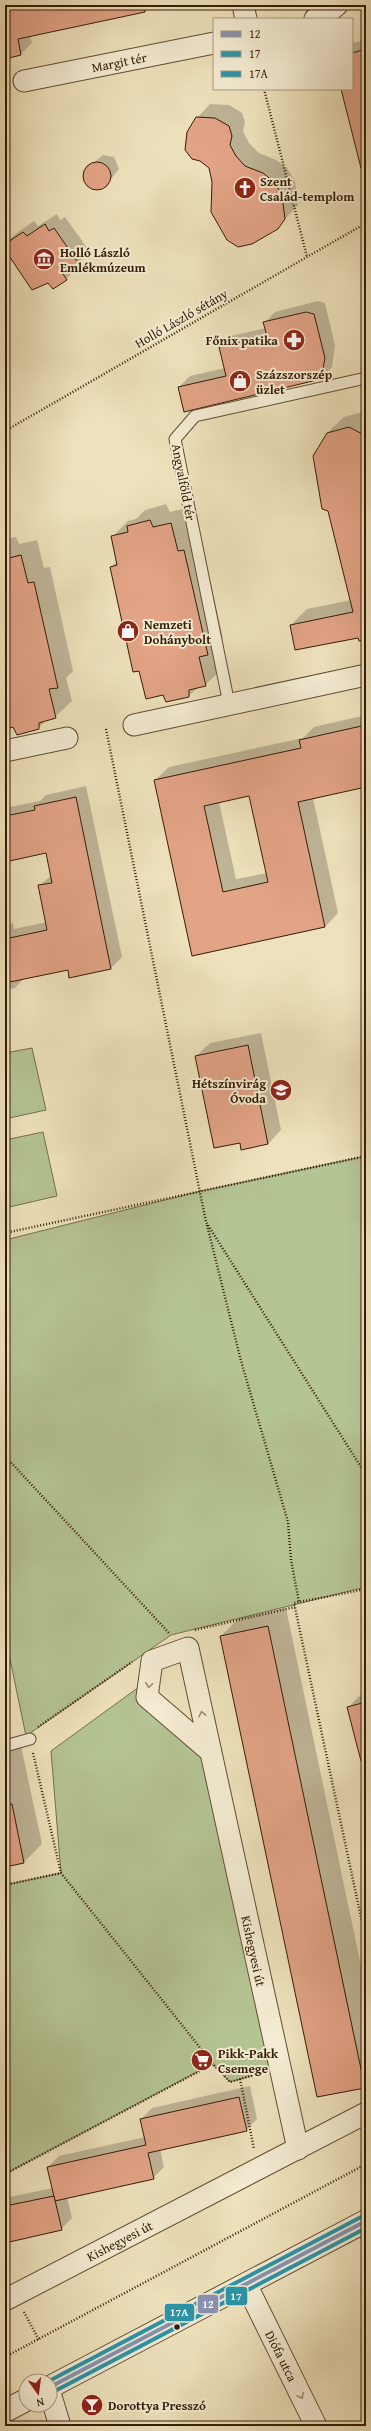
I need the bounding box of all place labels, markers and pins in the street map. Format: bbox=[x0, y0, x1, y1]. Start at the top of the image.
place label: Szent Család-templom bbox=[260, 172, 355, 206]
church icon: Szent Család-templom bbox=[232, 175, 258, 201]
place label: Holló László Emlékmúzeum bbox=[60, 243, 147, 277]
museum icon: Holló László Emlékmúzeum bbox=[31, 246, 57, 272]
pharmacy icon: Főnix patika bbox=[281, 327, 307, 353]
place label: Főnix patika bbox=[206, 331, 278, 350]
place label: Százszorszép üzlet bbox=[256, 365, 333, 399]
shop icon: Százszorszép üzlet bbox=[227, 368, 253, 394]
place label: Nemzeti Dohánybolt bbox=[144, 615, 211, 649]
shop icon: Nemzeti Dohánybolt bbox=[115, 618, 141, 644]
place label: Hétszínvirág Óvoda bbox=[192, 1074, 266, 1108]
school or university icon: Hétszínvirág Óvoda bbox=[268, 1077, 294, 1103]
place label: Pikk-Pakk Csemege bbox=[218, 2044, 279, 2078]
supermarket icon: Pikk-Pakk Csemege bbox=[189, 2047, 215, 2073]
unlabelled marker bbox=[172, 2322, 182, 2332]
bar icon: Dorottya Presszó bbox=[79, 2392, 105, 2418]
place label: Dorottya Presszó bbox=[108, 2396, 206, 2415]

